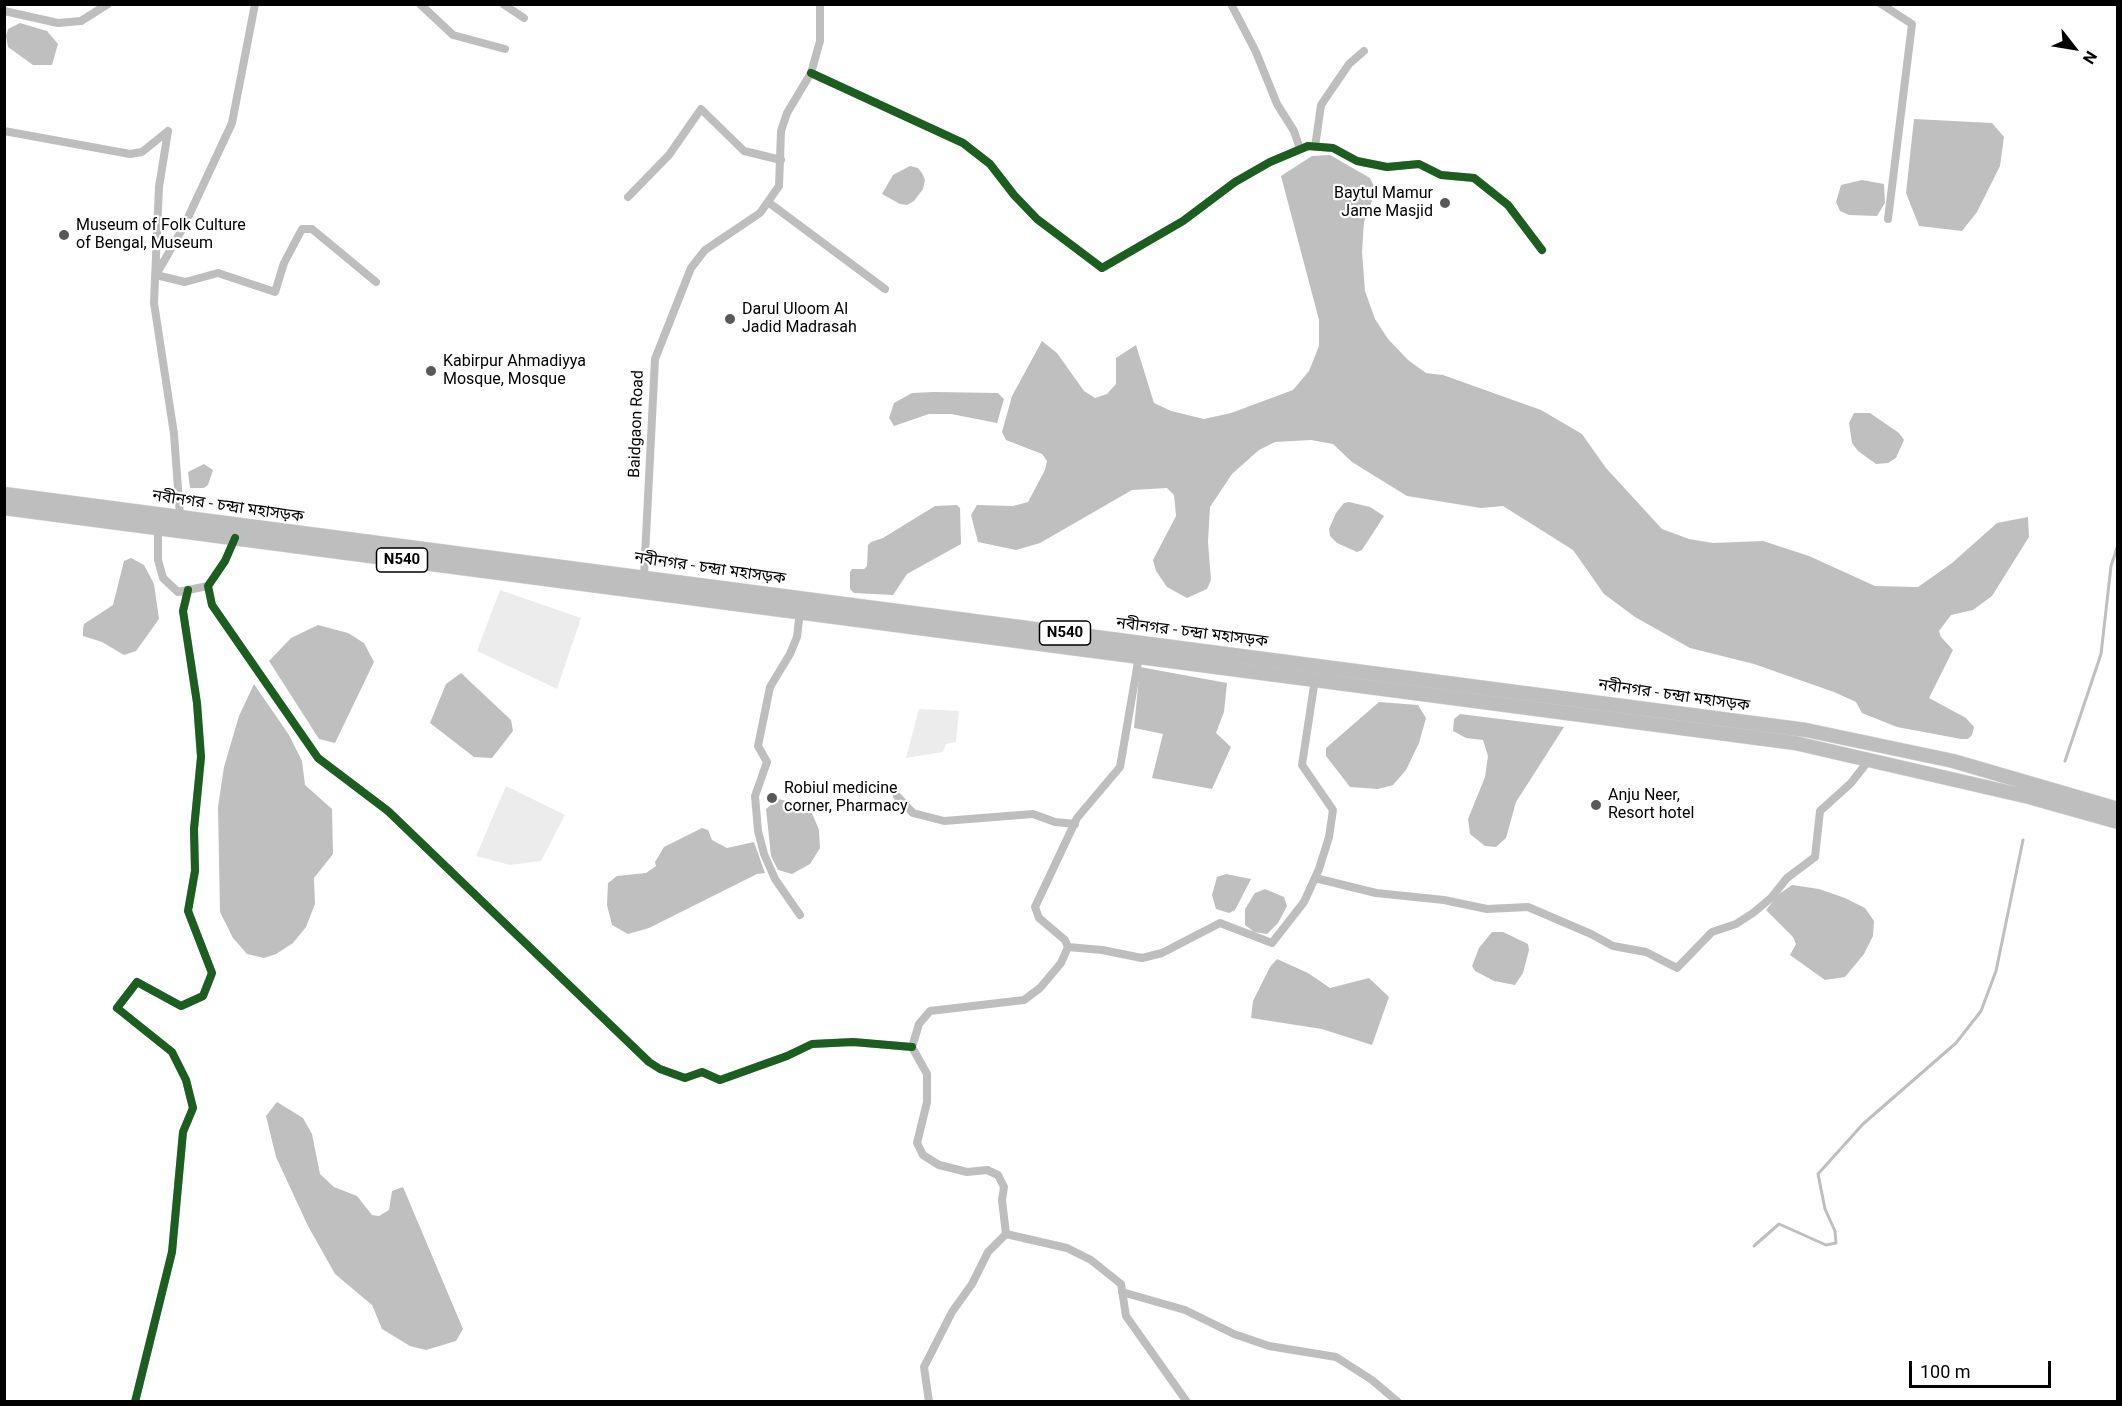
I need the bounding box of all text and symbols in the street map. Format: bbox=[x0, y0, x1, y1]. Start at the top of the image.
north arrow bbox=[2044, 18, 2104, 78]
text: N bbox=[2079, 48, 2101, 67]
place label: Baytul Mamur Jame Masjid bbox=[1334, 184, 1433, 222]
marker: Baytul Mamur Jame Masjid bbox=[1438, 196, 1452, 210]
place label: Museum of Folk Culture of Bengal, Museum bbox=[76, 216, 246, 254]
marker: Museum of Folk Culture of Bengal, Museum bbox=[57, 228, 71, 242]
place label: Darul Uloom Al Jadid Madrasah bbox=[742, 300, 857, 338]
marker: Darul Uloom Al Jadid Madrasah bbox=[723, 312, 737, 326]
place label: Kabirpur Ahmadiyya Mosque, Mosque bbox=[443, 352, 586, 390]
marker: Kabirpur Ahmadiyya Mosque, Mosque bbox=[424, 364, 438, 378]
street label: Baidgaon Road bbox=[626, 370, 648, 478]
street label: নবীনগর - চন্দ্রা মহাসড়ক bbox=[151, 487, 305, 527]
road number: N540 bbox=[376, 548, 428, 572]
street label: নবীনগর - চন্দ্রা মহাসড়ক bbox=[633, 549, 787, 589]
street label: নবীনগর - চন্দ্রা মহাসড়ক bbox=[1115, 614, 1269, 652]
road number: N540 bbox=[1040, 621, 1090, 645]
street label: নবীনগর - চন্দ্রা মহাসড়ক bbox=[1597, 676, 1751, 716]
place label: Robiul medicine corner, Pharmacy bbox=[784, 779, 908, 817]
place label: Anju Neer, Resort hotel bbox=[1608, 786, 1694, 824]
marker: Robiul medicine corner, Pharmacy bbox=[765, 791, 779, 805]
marker: Anju Neer, Resort hotel bbox=[1589, 798, 1603, 812]
scale bar bbox=[1912, 1349, 2054, 1387]
text: 100 m bbox=[1920, 1361, 1971, 1382]

